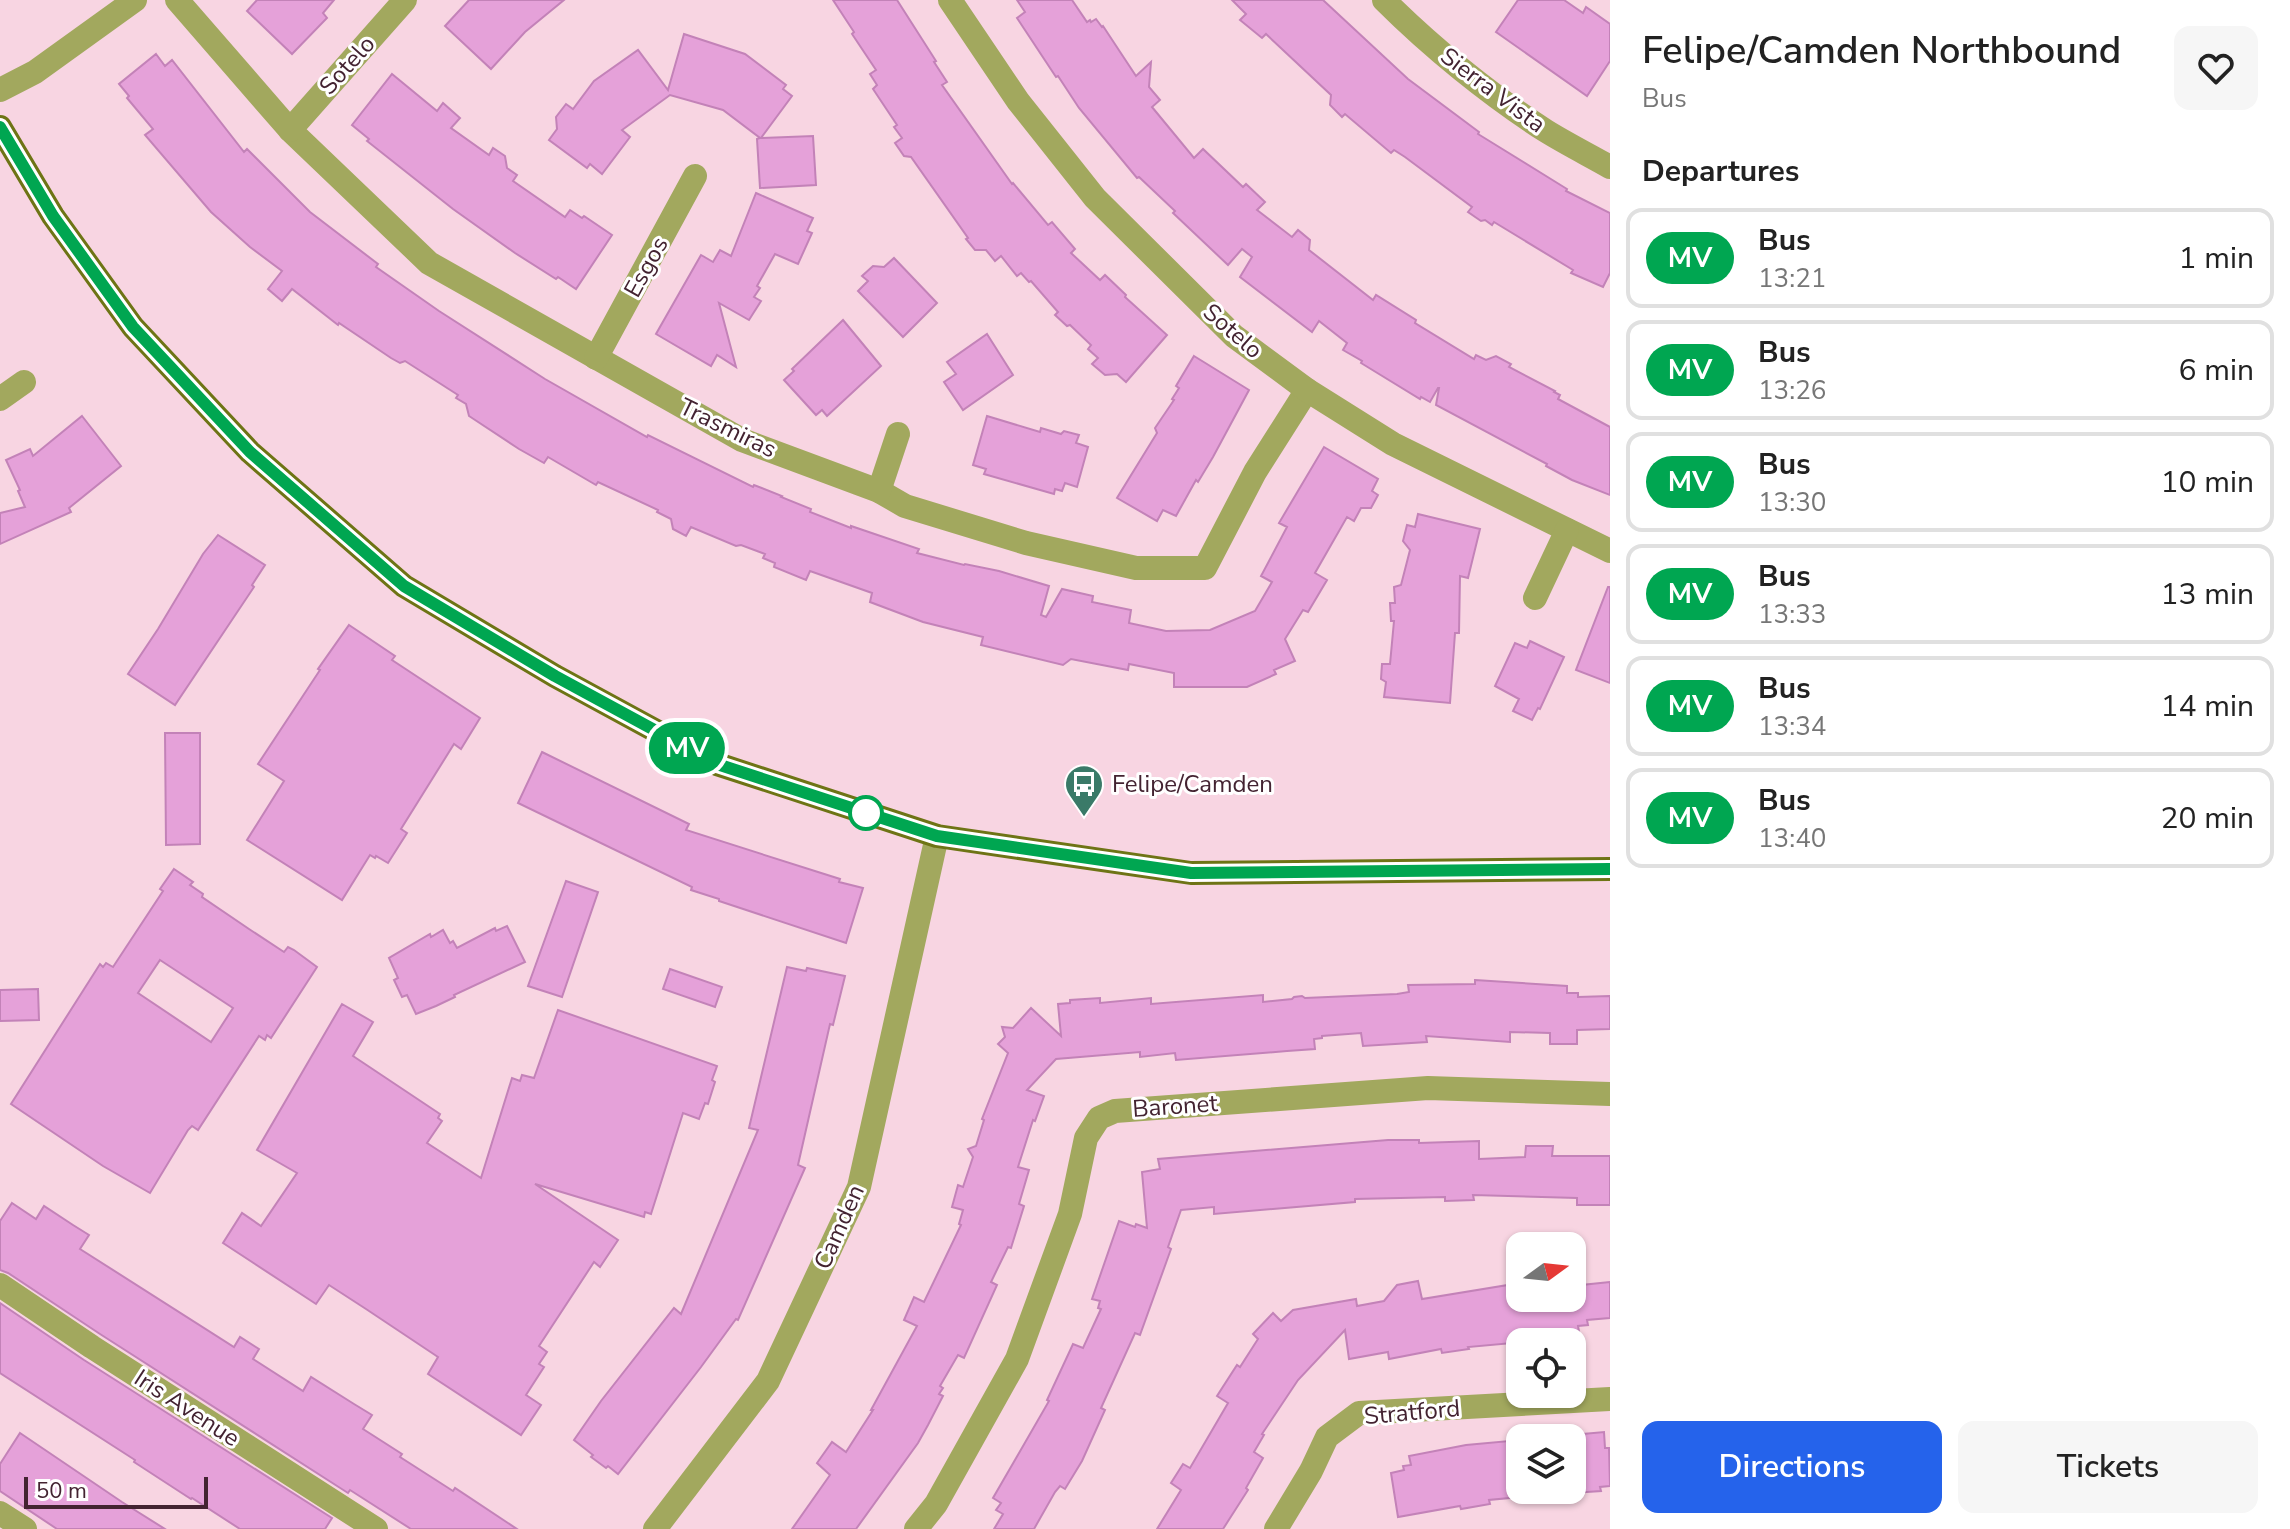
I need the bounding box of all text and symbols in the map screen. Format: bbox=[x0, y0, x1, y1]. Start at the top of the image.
text: Felipe/Camden Northbound bbox=[1642, 25, 2121, 76]
button: heart bbox=[2174, 26, 2258, 110]
street label: Sotelo bbox=[312, 29, 382, 101]
street label: Sierra Vista bbox=[1434, 40, 1552, 140]
text: Bus bbox=[1642, 81, 1687, 116]
text: Departures bbox=[1642, 151, 1799, 192]
text: Bus bbox=[1758, 220, 1811, 261]
street label: Esgos bbox=[616, 231, 676, 303]
text: 1 min bbox=[2179, 238, 2254, 279]
text: MV bbox=[1668, 239, 1712, 277]
text: 13:21 bbox=[1758, 261, 1826, 296]
street label: Sotelo bbox=[1196, 296, 1270, 366]
text: Bus bbox=[1758, 332, 1811, 373]
text: 6 min bbox=[2179, 350, 2254, 391]
text: MV bbox=[1668, 351, 1712, 389]
text: 13:26 bbox=[1758, 373, 1826, 408]
street label: Trasmiras bbox=[674, 391, 782, 465]
text: Bus bbox=[1758, 444, 1811, 485]
text: 10 min bbox=[2161, 462, 2254, 503]
text: MV bbox=[1668, 463, 1712, 501]
text: 13:30 bbox=[1758, 485, 1826, 520]
text: Bus bbox=[1758, 556, 1811, 597]
text: 13 min bbox=[2161, 574, 2254, 615]
text: MV bbox=[1668, 575, 1712, 613]
text: 13:33 bbox=[1758, 597, 1826, 632]
text: Bus bbox=[1758, 668, 1811, 709]
text: 14 min bbox=[2161, 686, 2254, 727]
text: MV bbox=[1668, 687, 1712, 725]
text: 13:34 bbox=[1758, 709, 1826, 744]
line badge: MV bbox=[651, 722, 723, 774]
text: MV bbox=[665, 729, 709, 767]
bus stop icon: Felipe/Camden bbox=[1063, 763, 1105, 818]
place label: Felipe/Camden bbox=[1112, 768, 1273, 800]
text: Bus bbox=[1758, 780, 1811, 821]
unlabelled marker bbox=[849, 796, 883, 830]
text: 20 min bbox=[2161, 798, 2254, 839]
text: MV bbox=[1668, 799, 1712, 837]
text: 13:40 bbox=[1758, 821, 1826, 856]
street label: Baronet bbox=[1131, 1087, 1219, 1125]
street label: Camden bbox=[806, 1180, 872, 1274]
north arrow bbox=[1506, 1232, 1586, 1312]
map controls bbox=[1506, 1232, 1586, 1504]
button: locate bbox=[1506, 1328, 1586, 1408]
street label: Iris Avenue bbox=[128, 1362, 246, 1454]
street label: Stratford bbox=[1363, 1392, 1461, 1432]
button: Directions bbox=[1642, 1421, 1942, 1513]
button: Tickets bbox=[1958, 1421, 2258, 1513]
button: layers bbox=[1506, 1424, 1586, 1504]
scale bar bbox=[24, 1473, 208, 1509]
text: 50 m bbox=[36, 1476, 87, 1506]

